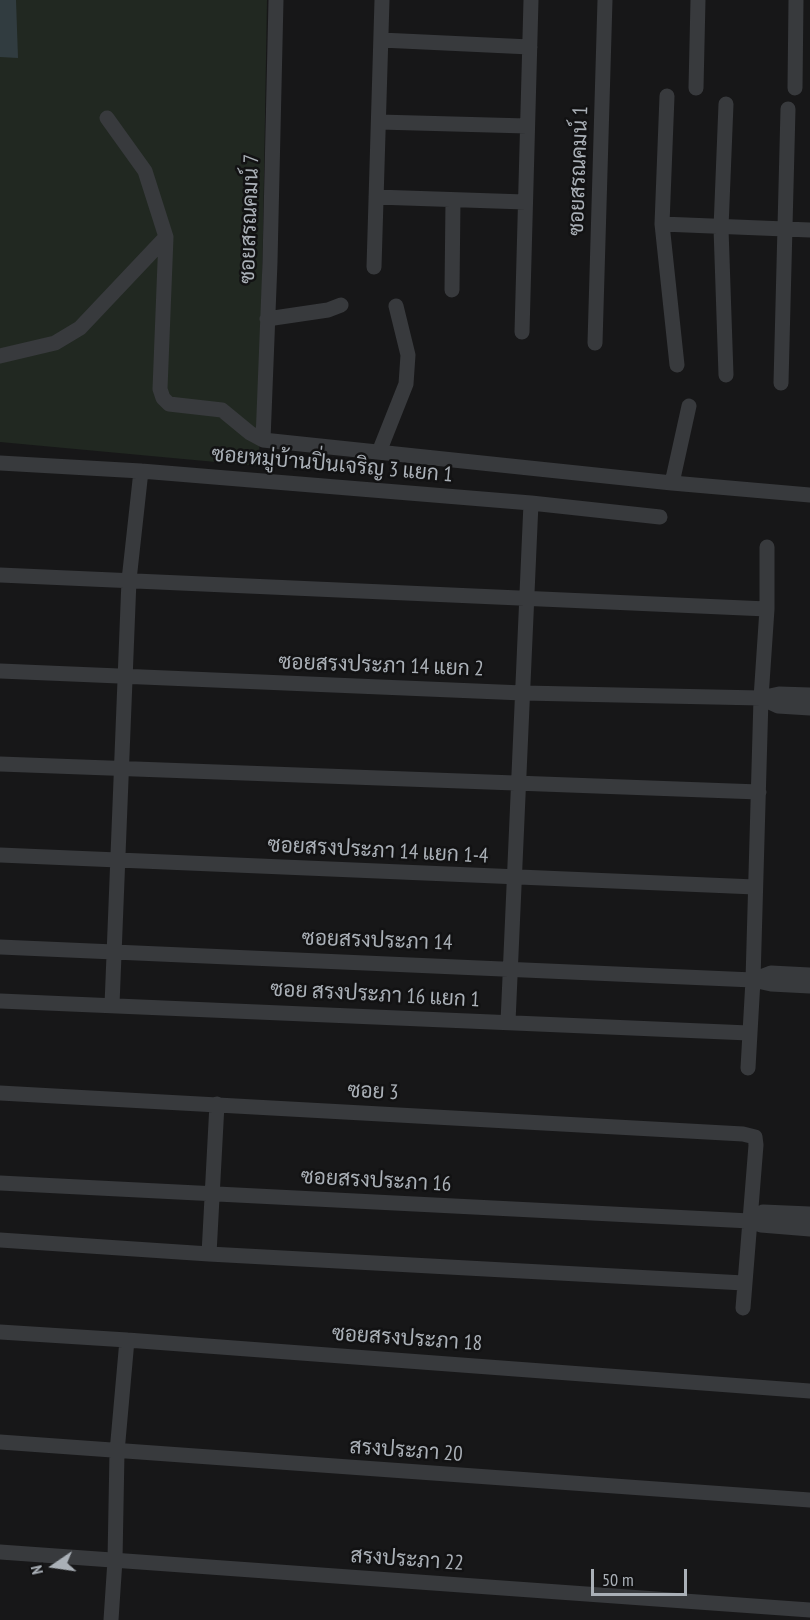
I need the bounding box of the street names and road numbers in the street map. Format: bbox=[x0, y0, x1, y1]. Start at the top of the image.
street label: ซอยสรณคมน์ 1 bbox=[564, 106, 594, 236]
street label: ซอยสรณคมน์ 7 bbox=[235, 154, 265, 284]
street label: ซอยหมู่บ้านปิ่นเจริญ 3 แยก 1 bbox=[210, 442, 454, 488]
street label: ซอยสรงประภา 14 แยก 2 bbox=[278, 650, 484, 682]
street label: ซอยสรงประภา 14 แยก 1-4 bbox=[267, 833, 489, 869]
street label: ซอยสรงประภา 14 bbox=[301, 926, 453, 956]
street label: ซอย สรงประภา 16 แยก 1 bbox=[270, 977, 480, 1013]
street label: ซอย 3 bbox=[347, 1078, 399, 1106]
street label: ซอยสรงประภา 16 bbox=[300, 1164, 452, 1198]
street label: ซอยสรงประภา 18 bbox=[331, 1321, 483, 1357]
street label: สรงประภา 20 bbox=[349, 1434, 463, 1468]
street label: สรงประภา 22 bbox=[350, 1543, 464, 1577]

